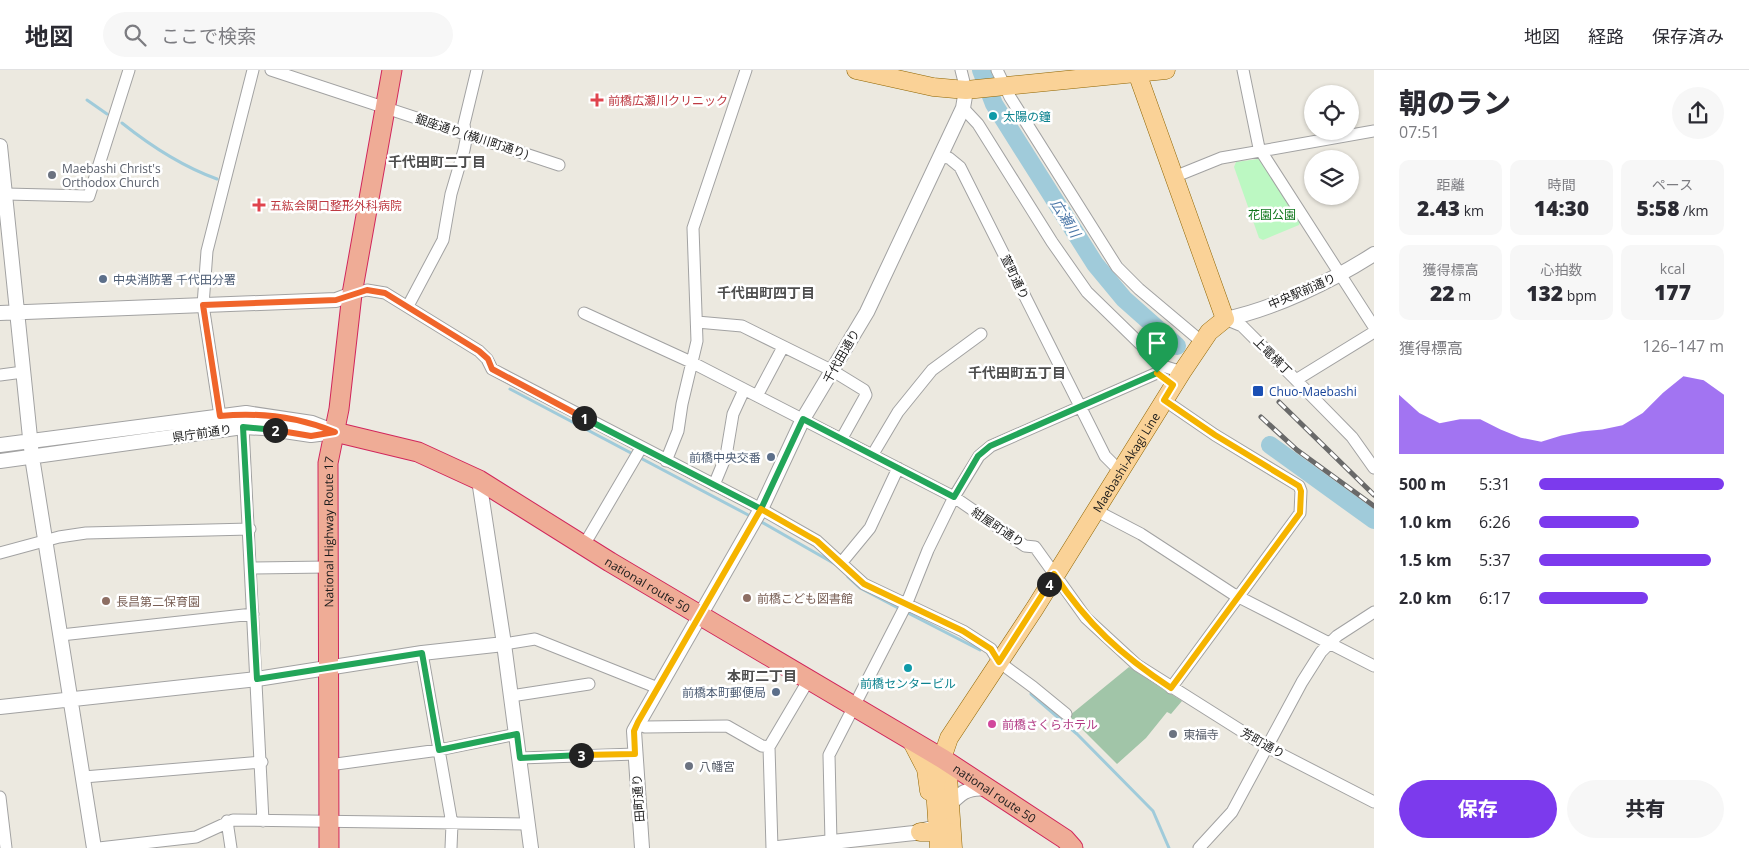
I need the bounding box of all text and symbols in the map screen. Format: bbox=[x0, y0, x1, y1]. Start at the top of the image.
search box bbox=[103, 12, 453, 57]
text: 地図 bbox=[25, 19, 73, 52]
icon: search bbox=[121, 21, 149, 49]
text: ここで検索 bbox=[161, 23, 256, 49]
text: 地図 bbox=[1524, 24, 1560, 48]
text: 経路 bbox=[1588, 24, 1624, 48]
text: 保存済み bbox=[1652, 24, 1724, 48]
text: 朝のラン bbox=[1399, 83, 1511, 121]
map controls bbox=[1304, 85, 1359, 205]
button: locate bbox=[1304, 85, 1359, 140]
button: share bbox=[1672, 87, 1724, 139]
place label: 前橋広瀬川クリニック bbox=[608, 92, 728, 109]
marker: 前橋広瀬川クリニック bbox=[590, 93, 604, 107]
place label: 太陽の鐘 bbox=[1003, 108, 1051, 125]
street label: 銀座通り (横川町通り) bbox=[413, 110, 531, 162]
marker: 太陽の鐘 bbox=[987, 110, 999, 122]
text: 07:51 bbox=[1399, 121, 1440, 143]
button: layers bbox=[1304, 150, 1359, 205]
district label: 千代田町二丁目 bbox=[388, 152, 486, 171]
place label: Maebashi Christ's Orthodox Church bbox=[62, 160, 161, 191]
marker: Maebashi Christ's Orthodox Church bbox=[46, 169, 58, 181]
text: 距離 bbox=[1437, 175, 1465, 194]
text: 時間 bbox=[1548, 175, 1576, 194]
text: ペース bbox=[1652, 175, 1693, 194]
text: 2.43 bbox=[1417, 194, 1460, 222]
text: 14:30 bbox=[1534, 194, 1589, 222]
text: 5:58 bbox=[1636, 194, 1679, 222]
water label: 広瀬川 bbox=[1047, 195, 1086, 243]
place label: 五紘会関口整形外科病院 bbox=[270, 197, 402, 214]
marker: 五紘会関口整形外科病院 bbox=[252, 198, 266, 212]
text: km bbox=[1460, 201, 1484, 220]
text: /km bbox=[1679, 201, 1709, 220]
park label: 花園公園 bbox=[1248, 206, 1296, 223]
street label: 萱町通り bbox=[997, 252, 1033, 302]
text: kcal bbox=[1660, 259, 1685, 278]
text: 獲得標高 bbox=[1423, 260, 1479, 279]
text: 心拍数 bbox=[1541, 260, 1583, 279]
street label: 中央駅前通り bbox=[1266, 269, 1338, 313]
place label: 中央消防署 千代田分署 bbox=[113, 271, 236, 288]
marker: 中央消防署 千代田分署 bbox=[97, 273, 109, 285]
text: 177 bbox=[1654, 278, 1691, 306]
text: 22 bbox=[1430, 279, 1455, 307]
text: 132 bbox=[1526, 279, 1563, 307]
district label: 千代田町四丁目 bbox=[717, 283, 815, 302]
text: m bbox=[1455, 286, 1471, 305]
text: bpm bbox=[1563, 286, 1597, 305]
pin bbox=[1136, 322, 1178, 373]
street label: 千代田通り bbox=[819, 326, 863, 386]
icon: arrive bbox=[1143, 329, 1171, 357]
street label: 上電横丁 bbox=[1250, 333, 1296, 379]
text: 126–147 m bbox=[1642, 335, 1724, 357]
text: 獲得標高 bbox=[1399, 337, 1463, 359]
district label: 千代田町五丁目 bbox=[968, 363, 1066, 382]
place label: Chuo-Maebashi bbox=[1269, 383, 1357, 400]
marker: Chuo-Maebashi bbox=[1251, 384, 1265, 398]
pin: 1 bbox=[572, 406, 596, 430]
text: 1 bbox=[580, 409, 589, 428]
street label: Maebashi-Akagi Line bbox=[1088, 409, 1164, 515]
pin: 2 bbox=[262, 418, 288, 442]
street label: 県庁前通り bbox=[171, 420, 233, 446]
text: 2 bbox=[271, 421, 280, 440]
place label: 前橋中央交番 bbox=[689, 449, 761, 466]
marker: 前橋中央交番 bbox=[765, 451, 777, 463]
street label: National Highway Route 17 bbox=[320, 455, 338, 608]
text: 500 m bbox=[1399, 473, 1446, 495]
text: 5:31 bbox=[1479, 473, 1511, 495]
street label: 紺屋町通り bbox=[968, 503, 1028, 551]
text: 1.0 km bbox=[1399, 511, 1452, 533]
text: 6:26 bbox=[1479, 511, 1511, 533]
text: 1.5 km bbox=[1399, 549, 1452, 571]
text: 5:37 bbox=[1479, 549, 1511, 571]
street label: national route 50 bbox=[602, 553, 694, 616]
pin: 4 bbox=[1036, 572, 1062, 596]
text: 4 bbox=[1045, 575, 1054, 594]
text: 2.0 km bbox=[1399, 587, 1452, 609]
text: 6:17 bbox=[1479, 587, 1511, 609]
place label: 前橋こども図書館 bbox=[757, 590, 853, 607]
marker: 前橋こども図書館 bbox=[741, 592, 753, 604]
place label: 長昌第二保育園 bbox=[116, 593, 200, 610]
marker: 長昌第二保育園 bbox=[100, 595, 112, 607]
marker: 前橋センタービル bbox=[902, 662, 914, 674]
district label: 本町二丁目 bbox=[727, 666, 797, 685]
place label: 前橋センタービル bbox=[860, 675, 956, 692]
place label: 前橋本町郵便局 bbox=[682, 684, 766, 701]
marker: 前橋本町郵便局 bbox=[770, 686, 782, 698]
place label: 前橋さくらホテル bbox=[1002, 716, 1098, 733]
marker: 前橋さくらホテル bbox=[986, 718, 998, 730]
street label: 芳町通り bbox=[1238, 724, 1288, 762]
place label: 東福寺 bbox=[1183, 726, 1219, 743]
marker: 東福寺 bbox=[1167, 728, 1179, 740]
pin: 3 bbox=[568, 742, 594, 768]
text: 3 bbox=[577, 746, 586, 765]
place label: 八幡宮 bbox=[699, 758, 735, 775]
marker: 八幡宮 bbox=[683, 760, 695, 772]
street label: national route 50 bbox=[950, 760, 1040, 827]
street label: 田町通り bbox=[628, 773, 648, 823]
button: 保存 bbox=[1399, 780, 1557, 838]
button: 共有 bbox=[1567, 780, 1724, 838]

